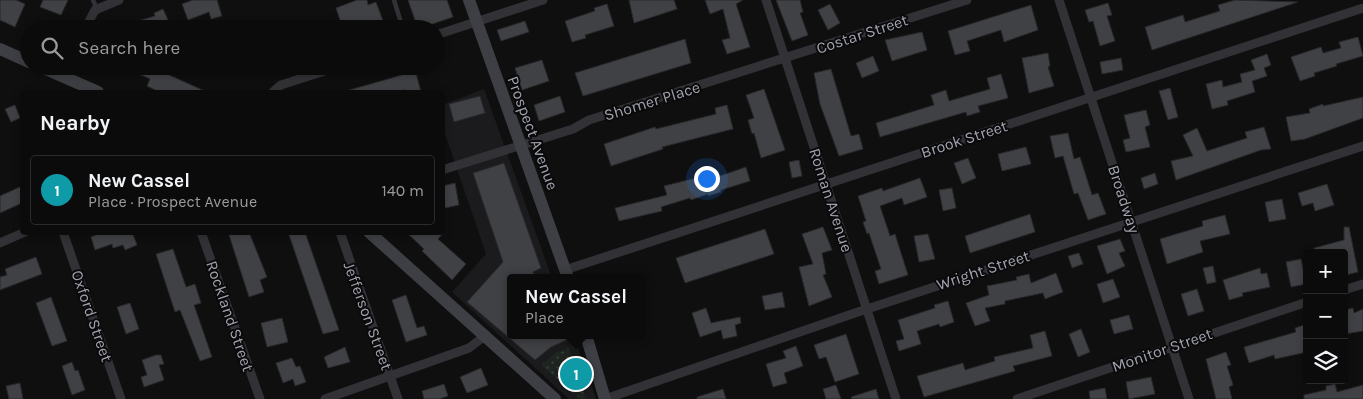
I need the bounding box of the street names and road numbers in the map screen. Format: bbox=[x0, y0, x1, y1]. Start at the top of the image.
street label: Costar Street bbox=[814, 10, 910, 58]
street label: Prospect Avenue bbox=[504, 73, 562, 193]
street label: Shomer Place bbox=[602, 77, 702, 125]
street label: Brook Street bbox=[918, 116, 1010, 162]
street label: Roman Avenue bbox=[805, 145, 857, 255]
street label: Broadway bbox=[1104, 162, 1144, 236]
street label: Wright Street bbox=[934, 246, 1032, 294]
street label: Rockland Street bbox=[202, 258, 258, 374]
street label: Jefferson Street bbox=[340, 259, 396, 373]
street label: Oxford Street bbox=[67, 268, 117, 364]
street label: Monitor Street bbox=[1109, 324, 1215, 376]

